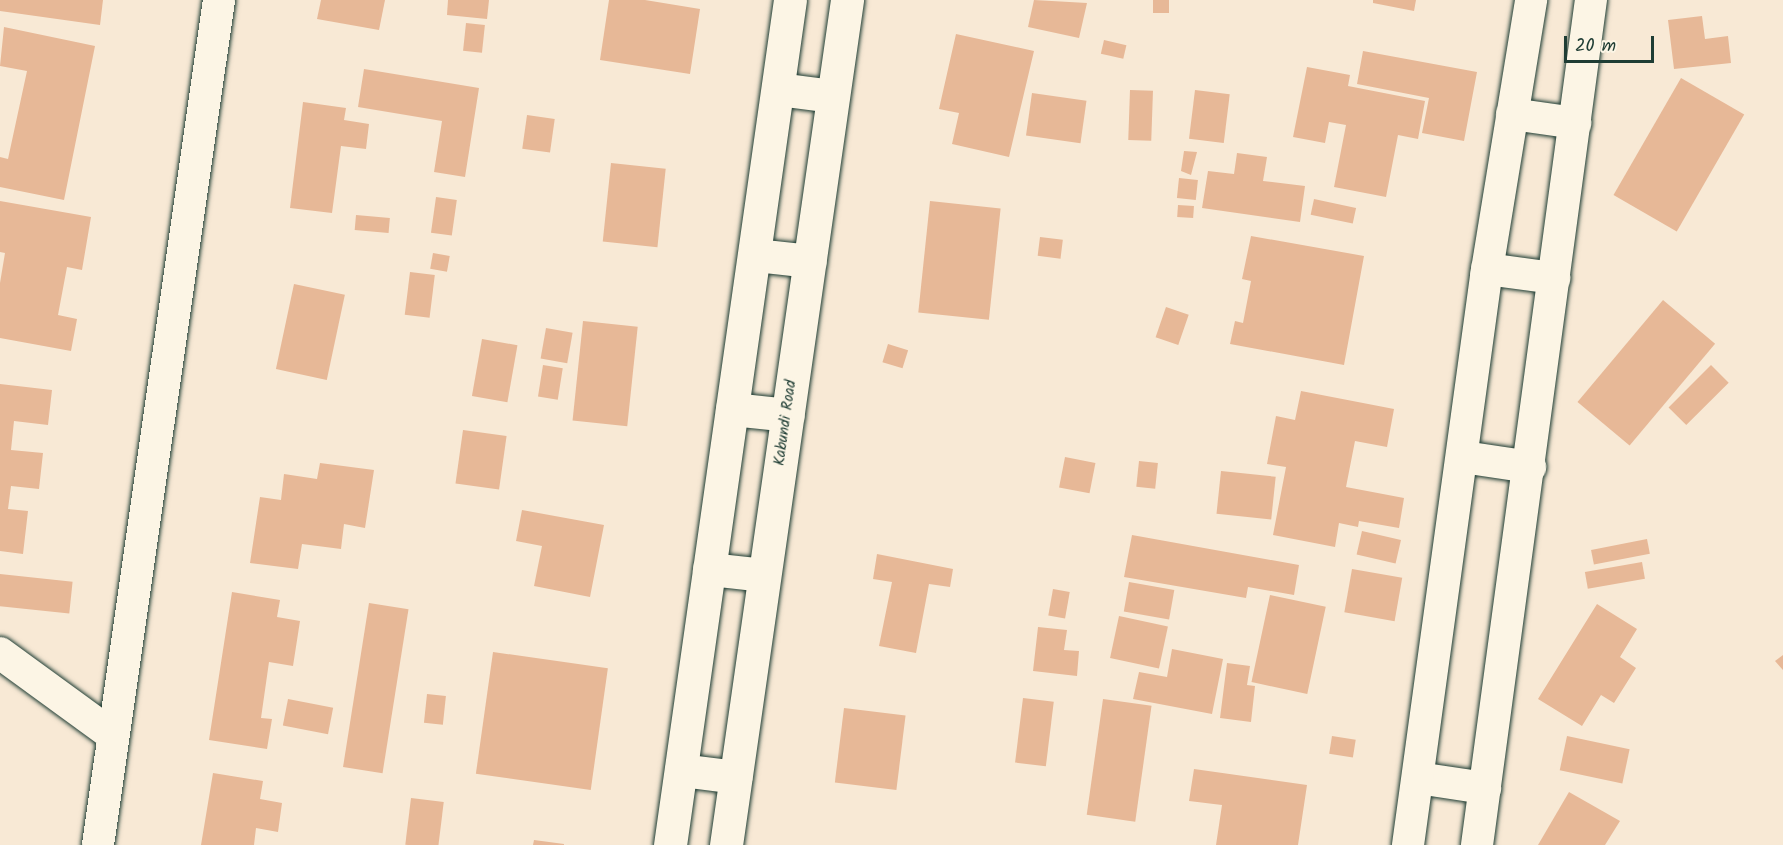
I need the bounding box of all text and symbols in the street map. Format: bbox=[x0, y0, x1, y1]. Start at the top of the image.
scale bar bbox=[1567, 24, 1657, 62]
text: 20 m bbox=[1575, 32, 1616, 61]
street label: Kabundi Road bbox=[771, 379, 801, 467]

